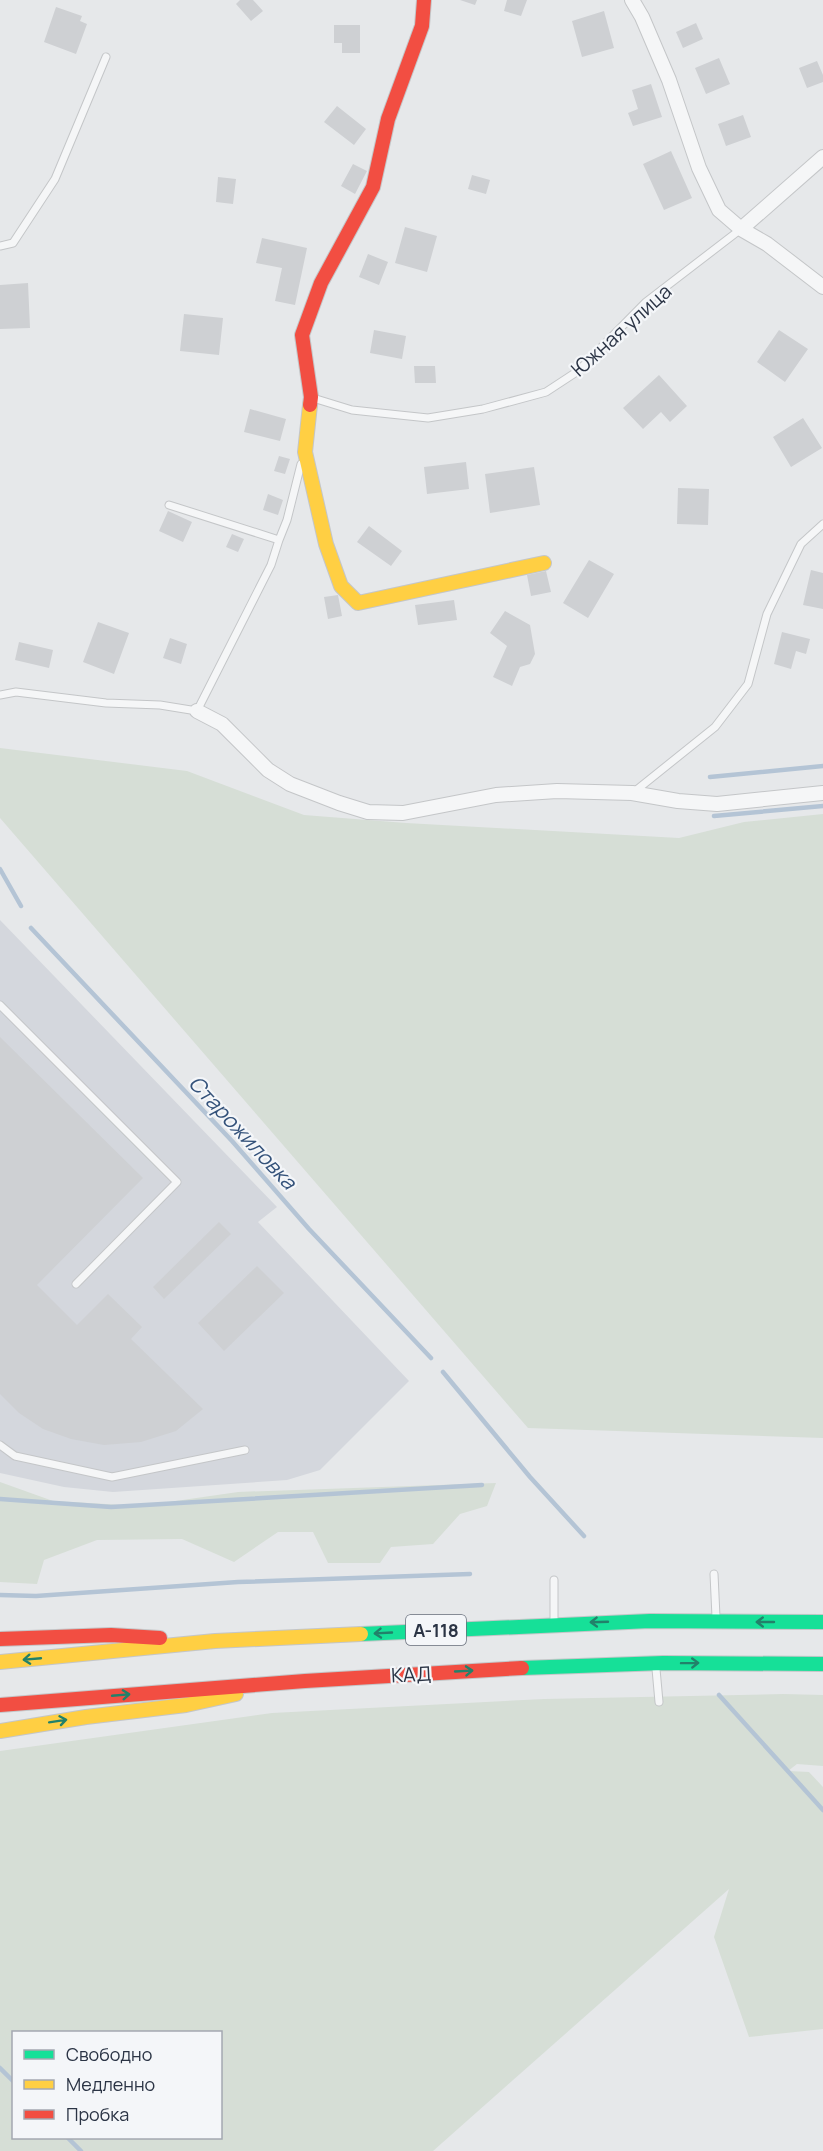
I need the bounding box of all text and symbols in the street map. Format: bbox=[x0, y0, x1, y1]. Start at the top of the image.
street label: Южная улица bbox=[565, 278, 677, 382]
water label: Старожиловка bbox=[183, 1069, 304, 1196]
road number: А-118 bbox=[406, 1615, 466, 1645]
one-way arrow bbox=[755, 1616, 775, 1628]
one-way arrow bbox=[589, 1617, 609, 1628]
one-way arrow bbox=[373, 1627, 393, 1638]
one-way arrow bbox=[22, 1654, 42, 1665]
one-way arrow bbox=[680, 1657, 700, 1668]
street label: КАД bbox=[390, 1659, 432, 1689]
one-way arrow bbox=[454, 1666, 474, 1677]
one-way arrow bbox=[111, 1689, 131, 1700]
one-way arrow bbox=[47, 1716, 67, 1727]
legend bbox=[12, 2031, 222, 2139]
text: Свободно bbox=[66, 2042, 152, 2066]
text: Медленно bbox=[66, 2072, 155, 2096]
text: Пробка bbox=[66, 2102, 129, 2126]

